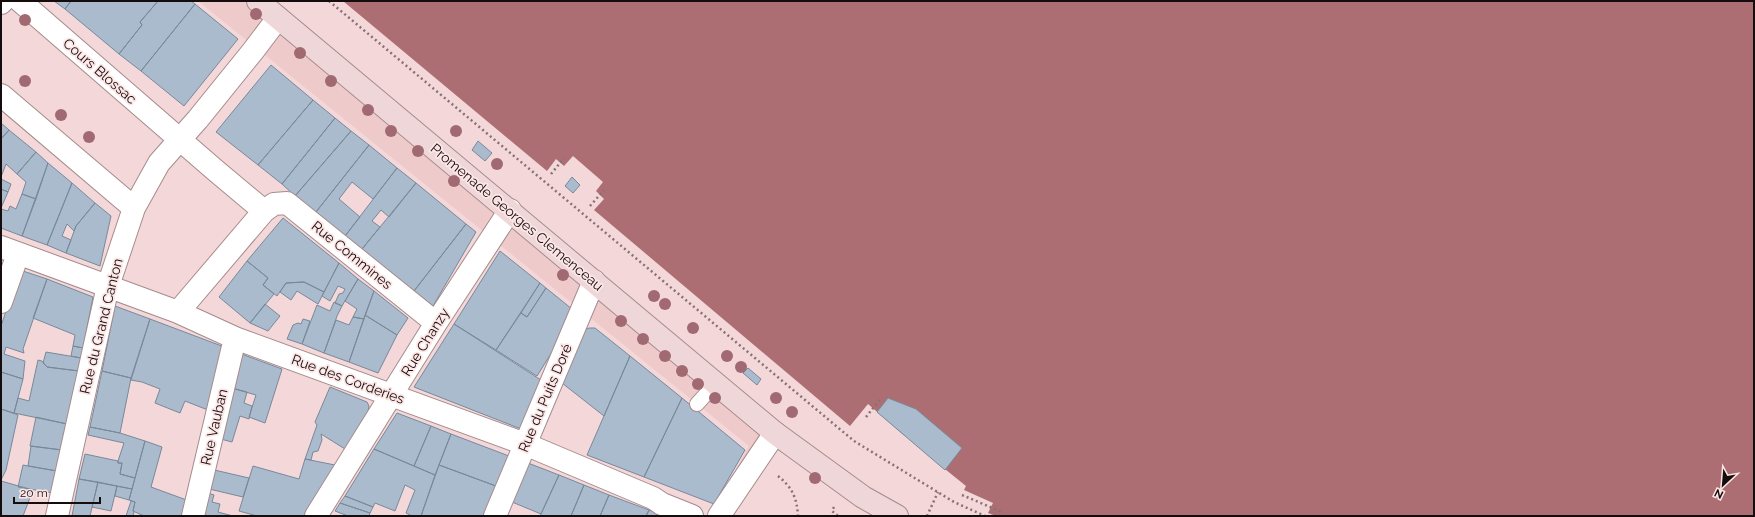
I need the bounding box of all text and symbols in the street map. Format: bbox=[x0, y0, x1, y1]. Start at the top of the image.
street label: Cours Blossac bbox=[60, 35, 140, 107]
street label: Promenade Georges Clemenceau bbox=[427, 140, 607, 294]
street label: Rue Commines bbox=[308, 218, 396, 293]
street label: Rue du Grand Canton bbox=[76, 257, 126, 395]
street label: Rue Chanzy bbox=[398, 305, 452, 379]
street label: Rue du Puits Doré bbox=[515, 341, 575, 455]
street label: Rue des Corderies bbox=[289, 351, 407, 407]
street label: Rue Vauban bbox=[197, 387, 231, 467]
north arrow bbox=[1703, 465, 1743, 505]
scale bar bbox=[14, 479, 100, 505]
text: 20 m bbox=[20, 486, 48, 500]
text: N bbox=[1712, 486, 1725, 501]

